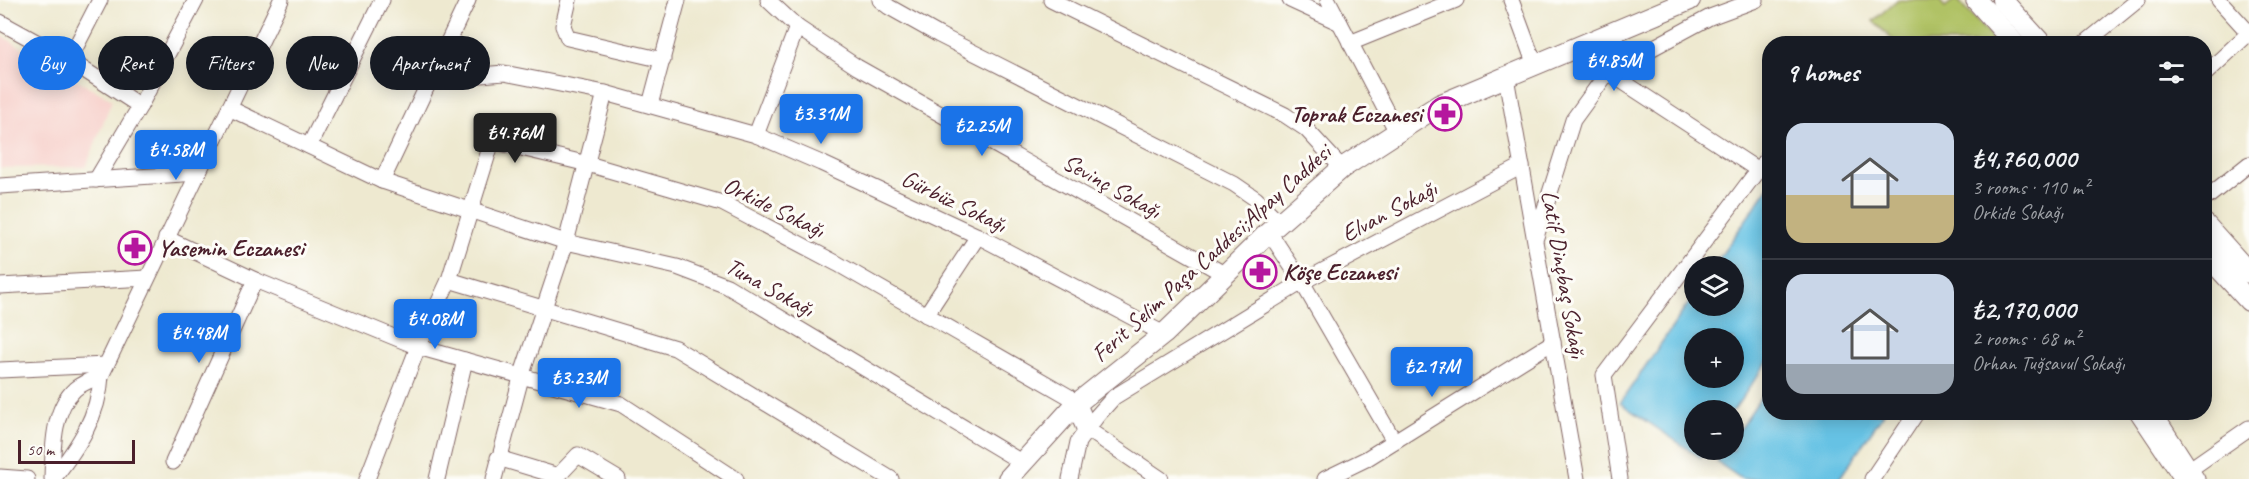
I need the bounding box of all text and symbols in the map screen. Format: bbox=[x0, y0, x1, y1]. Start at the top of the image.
chip: Buy bbox=[18, 36, 86, 90]
chip: Rent bbox=[98, 36, 174, 90]
chip: Filters bbox=[186, 36, 274, 90]
chip: New bbox=[286, 36, 358, 90]
chip: Apartment bbox=[370, 36, 490, 90]
pin: ₺4.85M bbox=[1565, 41, 1663, 92]
text: ₺4.85M bbox=[1587, 48, 1641, 73]
text: 9 homes bbox=[1786, 56, 1859, 89]
icon: filters bbox=[2155, 56, 2188, 89]
pin: ₺3.31M bbox=[772, 94, 870, 145]
pharmacy icon: Toprak Eczanesi bbox=[1427, 96, 1463, 132]
place label: Toprak Eczanesi bbox=[1291, 99, 1425, 129]
text: ₺3.31M bbox=[794, 101, 848, 126]
pin: ₺2.25M bbox=[933, 106, 1031, 157]
pin: ₺4.76M bbox=[466, 113, 564, 164]
text: ₺2.25M bbox=[955, 113, 1009, 138]
text: ₺4.76M bbox=[488, 120, 542, 145]
pin: ₺4.58M bbox=[127, 130, 225, 181]
street label: Ferit Selim Paşa Caddesi;Alpay Caddesi bbox=[1085, 136, 1339, 369]
text: ₺4.58M bbox=[149, 137, 203, 162]
text: ₺4,760,000 bbox=[1972, 142, 2076, 175]
street label: Sevinç Sokağı bbox=[1058, 147, 1168, 226]
icon: home bbox=[1834, 147, 1906, 219]
street label: Gürbüz Sokağı bbox=[897, 163, 1013, 240]
street label: Orkide Sokağı bbox=[718, 170, 831, 245]
street label: Elvan Sokağı bbox=[1336, 173, 1443, 249]
text: 3 rooms · 110 m² bbox=[1972, 175, 2089, 200]
street label: Latif Dinçbaş Sokağı bbox=[1535, 188, 1594, 362]
text: Orkide Sokağı bbox=[1972, 200, 2063, 225]
pharmacy icon: Yasemin Eczanesi bbox=[117, 230, 153, 266]
place label: Yasemin Eczanesi bbox=[158, 233, 307, 263]
street label: Tuna Sokağı bbox=[721, 251, 821, 324]
pharmacy icon: Köşe Eczanesi bbox=[1242, 254, 1278, 290]
map controls bbox=[1684, 256, 1744, 460]
button: layers bbox=[1684, 256, 1744, 316]
place label: Köşe Eczanesi bbox=[1283, 257, 1400, 287]
text: ₺2,170,000 bbox=[1972, 293, 2076, 326]
icon: home bbox=[1834, 298, 1906, 370]
pin: ₺4.08M bbox=[386, 299, 484, 350]
text: ₺4.08M bbox=[408, 306, 462, 331]
pin: ₺4.48M bbox=[150, 313, 248, 364]
text: ₺4.48M bbox=[172, 320, 226, 345]
text: 2 rooms · 68 m² bbox=[1972, 326, 2080, 351]
button: + bbox=[1684, 328, 1744, 388]
pin: ₺2.17M bbox=[1383, 347, 1481, 398]
text: Orhan Tuğsavul Sokağı bbox=[1972, 351, 2125, 376]
text: ₺2.17M bbox=[1405, 354, 1459, 379]
pin: ₺3.23M bbox=[530, 358, 628, 409]
text: ₺3.23M bbox=[552, 365, 606, 390]
button: − bbox=[1684, 400, 1744, 460]
scale bar bbox=[18, 437, 135, 464]
text: 50 m bbox=[27, 440, 54, 460]

